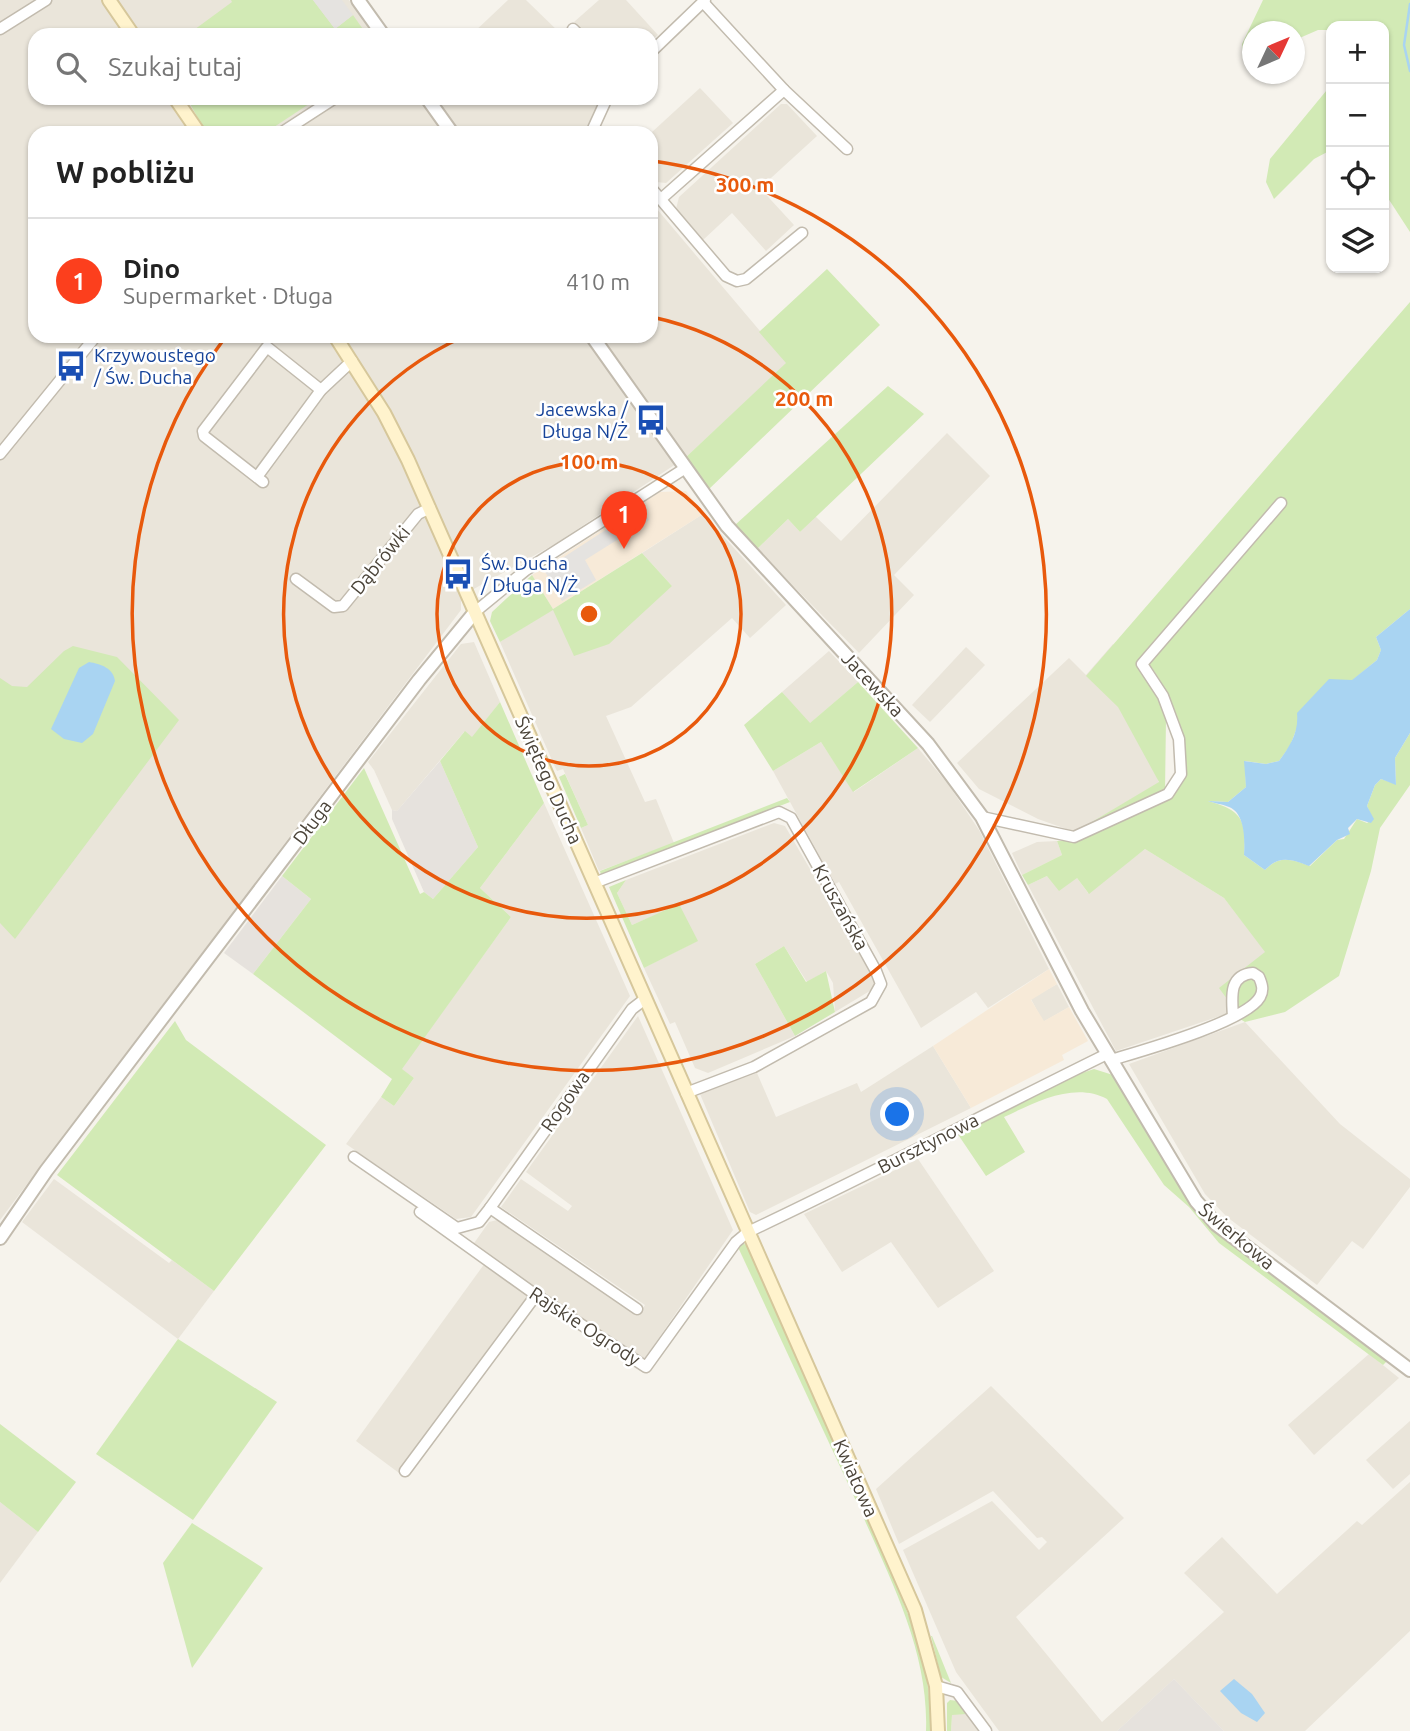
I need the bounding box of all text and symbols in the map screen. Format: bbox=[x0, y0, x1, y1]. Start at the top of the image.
north arrow bbox=[1242, 21, 1305, 84]
map controls bbox=[1326, 21, 1389, 273]
button: + bbox=[1326, 21, 1389, 84]
search box bbox=[28, 28, 658, 105]
icon: search bbox=[52, 48, 90, 86]
text: Szukaj tutaj bbox=[108, 52, 242, 81]
button: − bbox=[1326, 84, 1389, 147]
button: locate bbox=[1326, 147, 1389, 210]
text: W pobliżu bbox=[56, 155, 195, 189]
text: 300 m bbox=[716, 172, 774, 196]
button: layers bbox=[1326, 210, 1389, 273]
text: Dino bbox=[123, 254, 180, 283]
text: 1 bbox=[73, 269, 85, 294]
text: 410 m bbox=[566, 269, 630, 294]
text: Supermarket · Długa bbox=[123, 283, 333, 308]
place label: Krzywoustego / Św. Ducha bbox=[93, 344, 216, 388]
bus stop icon: Krzywoustego / Św. Ducha bbox=[54, 349, 88, 383]
text: 200 m bbox=[775, 386, 833, 410]
place label: Jacewska / Długa N/Ż bbox=[536, 398, 629, 442]
bus stop icon: Jacewska / Długa N/Ż bbox=[634, 403, 668, 437]
text: 100 m bbox=[560, 449, 618, 473]
pin: 1 bbox=[601, 491, 647, 549]
street label: Dąbrówki bbox=[346, 521, 414, 599]
place label: Św. Ducha / Długa N/Ż bbox=[480, 552, 578, 596]
bus stop icon: Św. Ducha / Długa N/Ż bbox=[441, 557, 475, 591]
centre of rings bbox=[577, 602, 601, 626]
street label: Jacewska bbox=[837, 647, 909, 721]
street label: Świętego Ducha bbox=[511, 713, 587, 847]
street label: Długa bbox=[288, 795, 336, 849]
street label: Kruszańska bbox=[808, 860, 874, 954]
street label: Rogowa bbox=[536, 1066, 594, 1136]
your location bbox=[880, 1097, 914, 1131]
street label: Bursztynowa bbox=[874, 1108, 982, 1178]
street label: Świerkowa bbox=[1195, 1198, 1279, 1274]
street label: Rajskie Ogrody bbox=[525, 1282, 645, 1370]
street label: Kwiatowa bbox=[829, 1436, 883, 1520]

